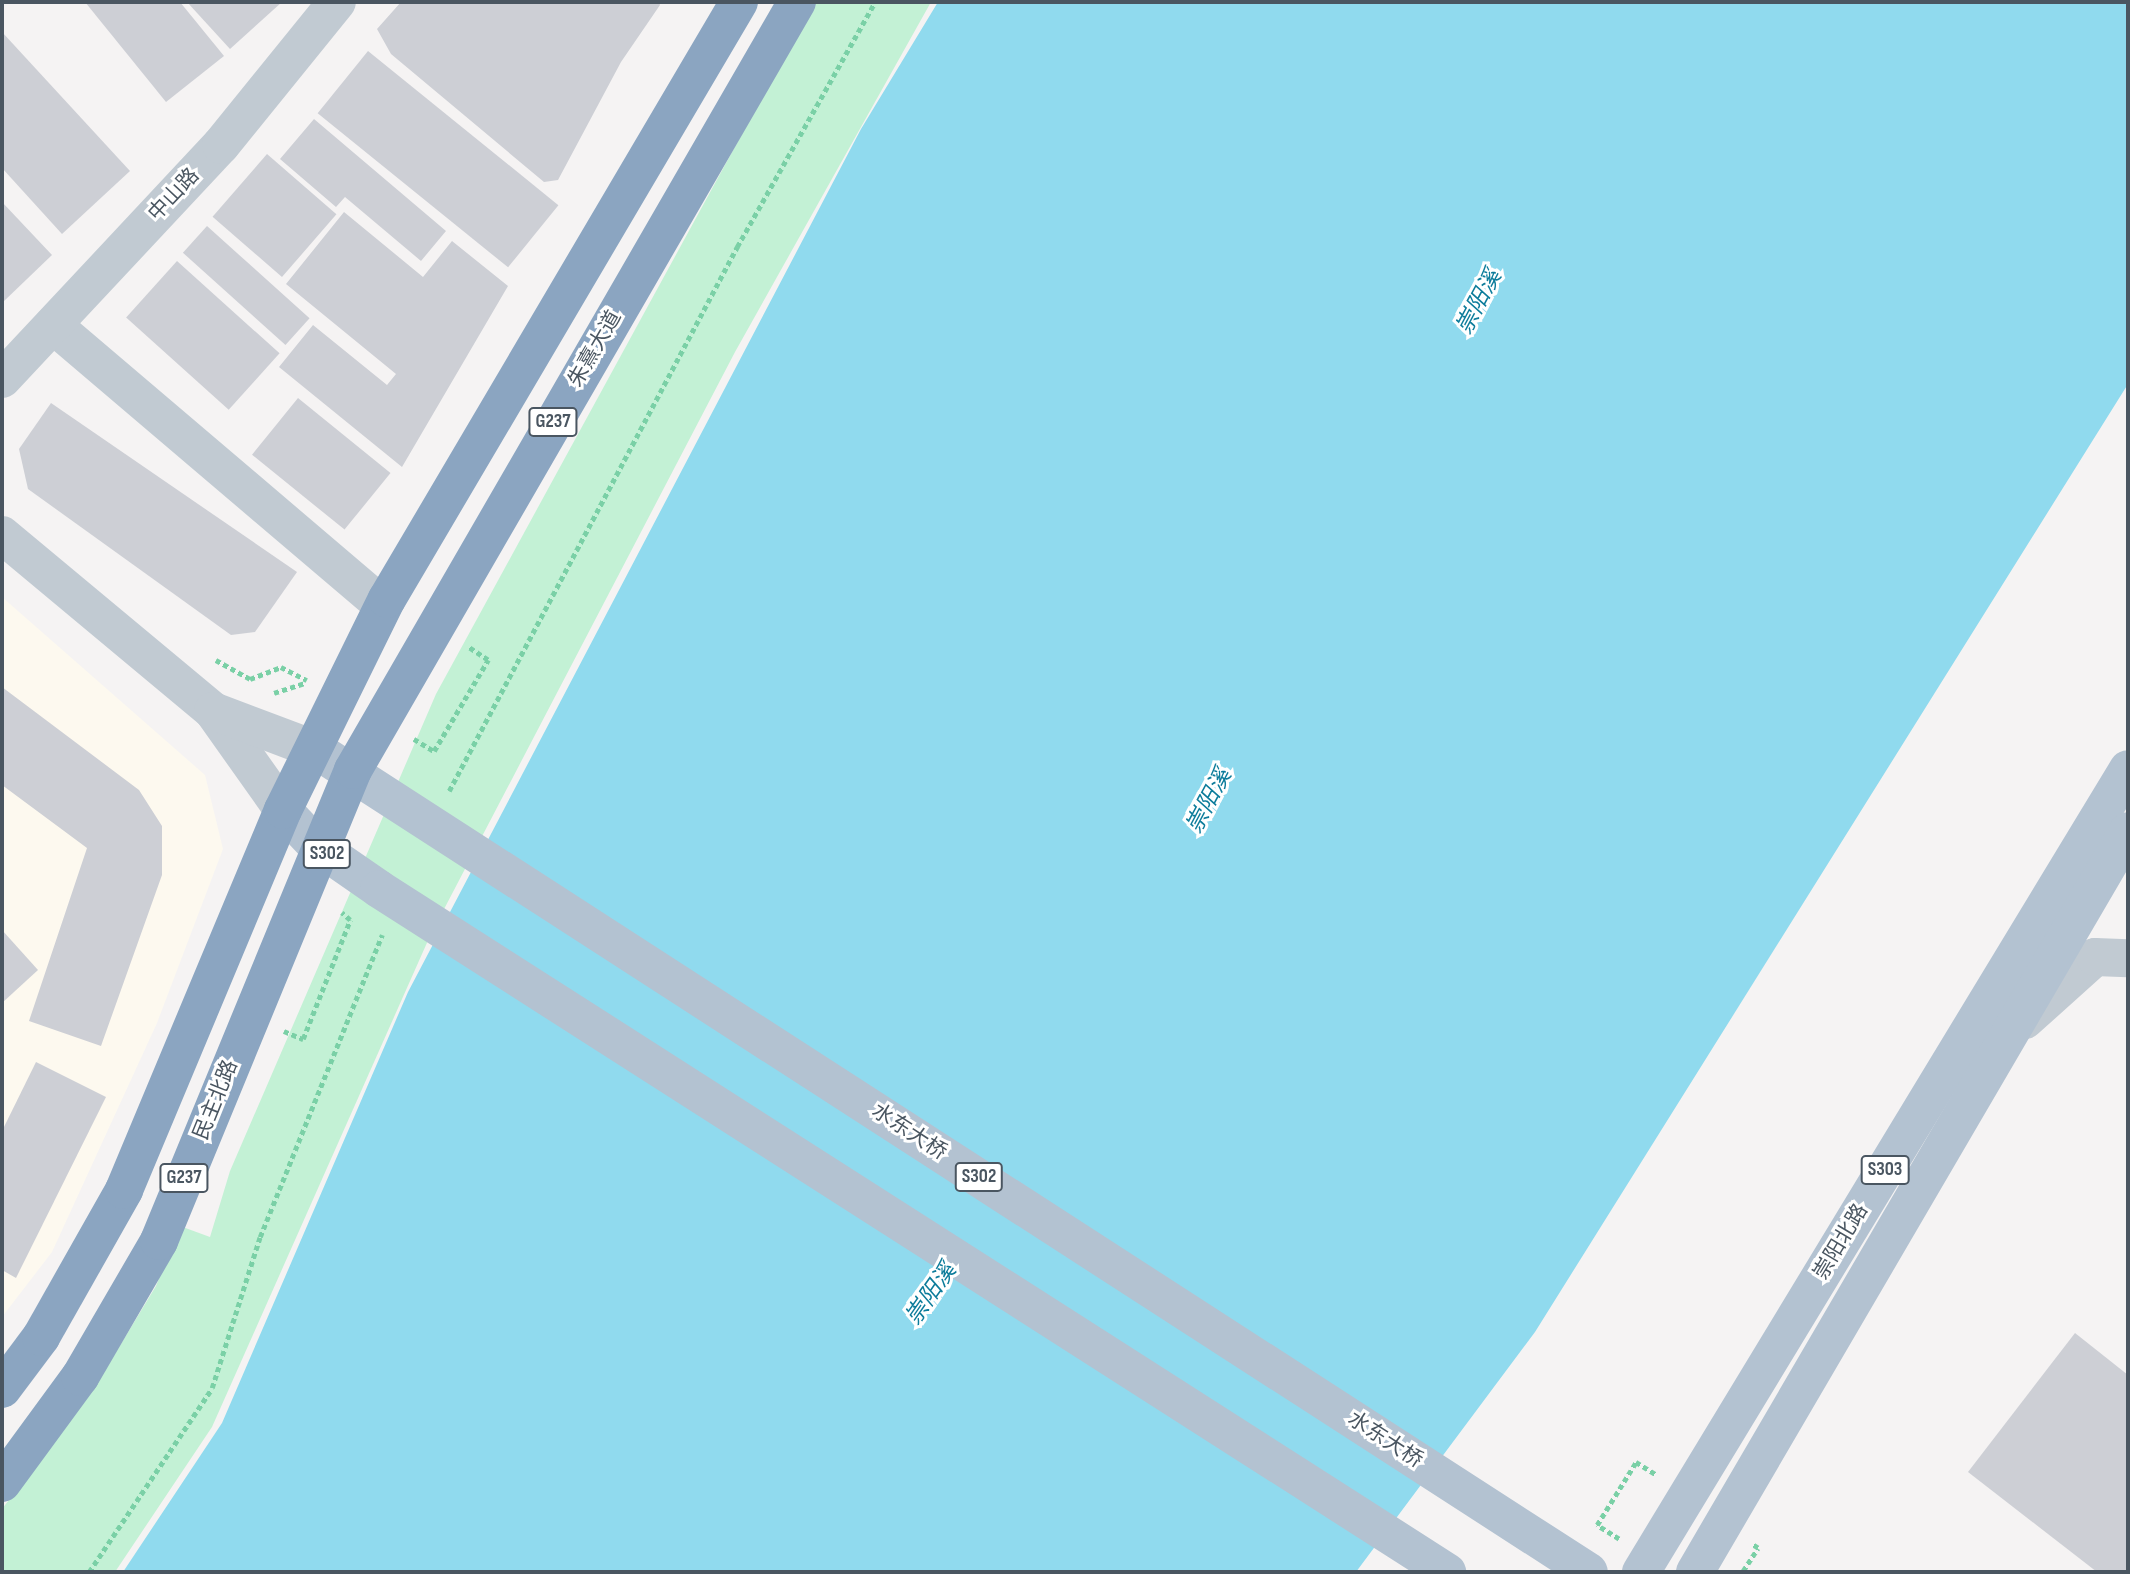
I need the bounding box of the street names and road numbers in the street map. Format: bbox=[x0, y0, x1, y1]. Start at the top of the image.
street label: 中山路 bbox=[143, 163, 205, 227]
street label: 朱熹大道 bbox=[563, 306, 627, 392]
road number: G237 bbox=[527, 406, 579, 438]
road number: S302 bbox=[302, 838, 352, 870]
street label: 民主北路 bbox=[189, 1056, 243, 1144]
street label: 水东大桥 bbox=[867, 1099, 951, 1165]
road number: S303 bbox=[1860, 1154, 1910, 1186]
road number: G237 bbox=[158, 1162, 210, 1194]
road number: S302 bbox=[954, 1162, 1004, 1192]
street label: 崇阳北路 bbox=[1809, 1200, 1873, 1284]
street label: 水东大桥 bbox=[1343, 1407, 1427, 1473]

